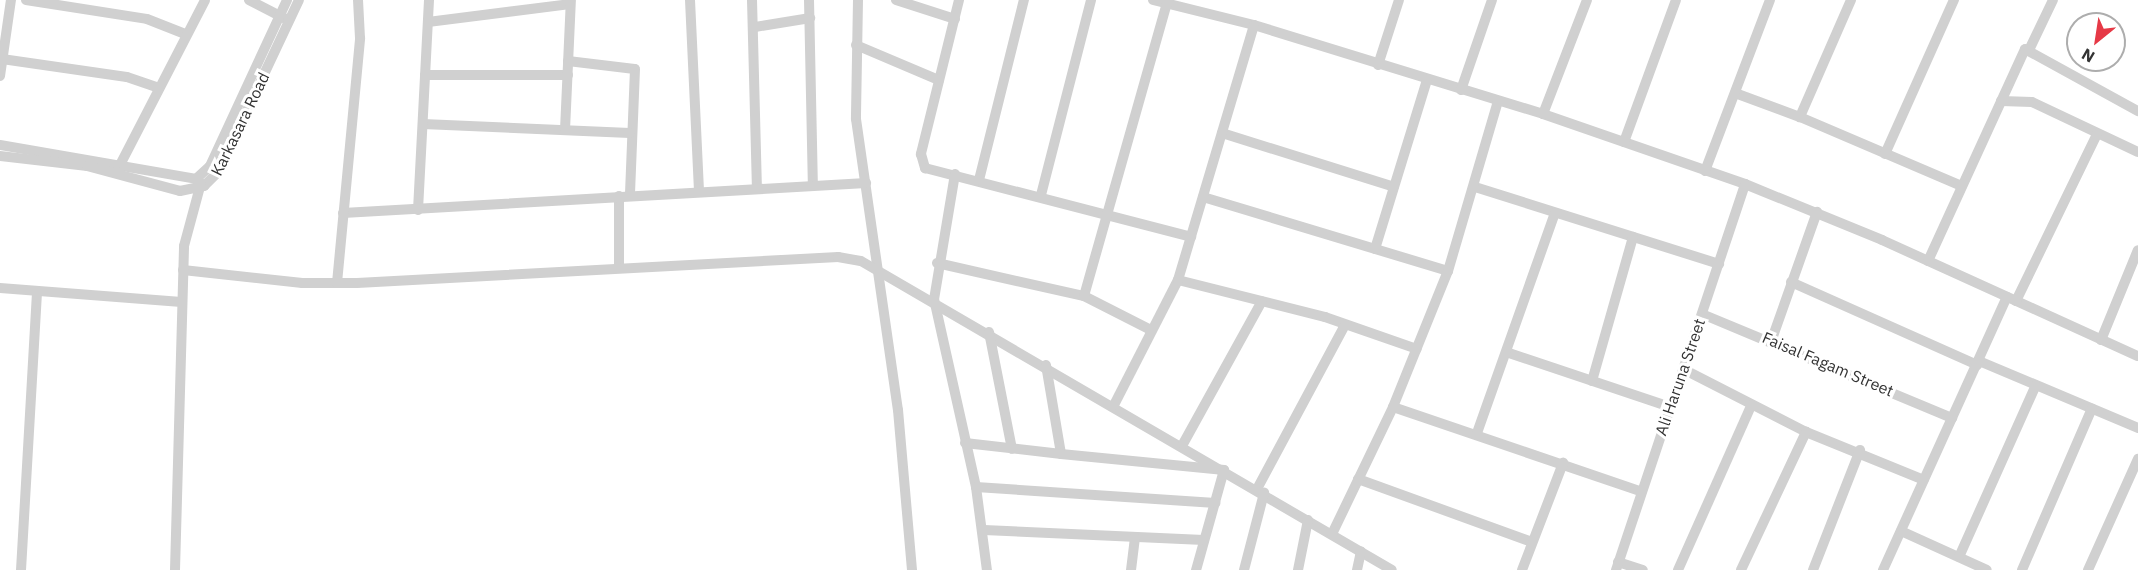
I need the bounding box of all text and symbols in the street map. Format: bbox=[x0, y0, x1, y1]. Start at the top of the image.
north arrow bbox=[2066, 12, 2126, 72]
text: N bbox=[2078, 44, 2098, 67]
street label: Karkasara Road bbox=[207, 69, 273, 179]
street label: Ali Haruna Street bbox=[1651, 316, 1709, 438]
street label: Faisal Fagam Street bbox=[1759, 328, 1897, 400]

